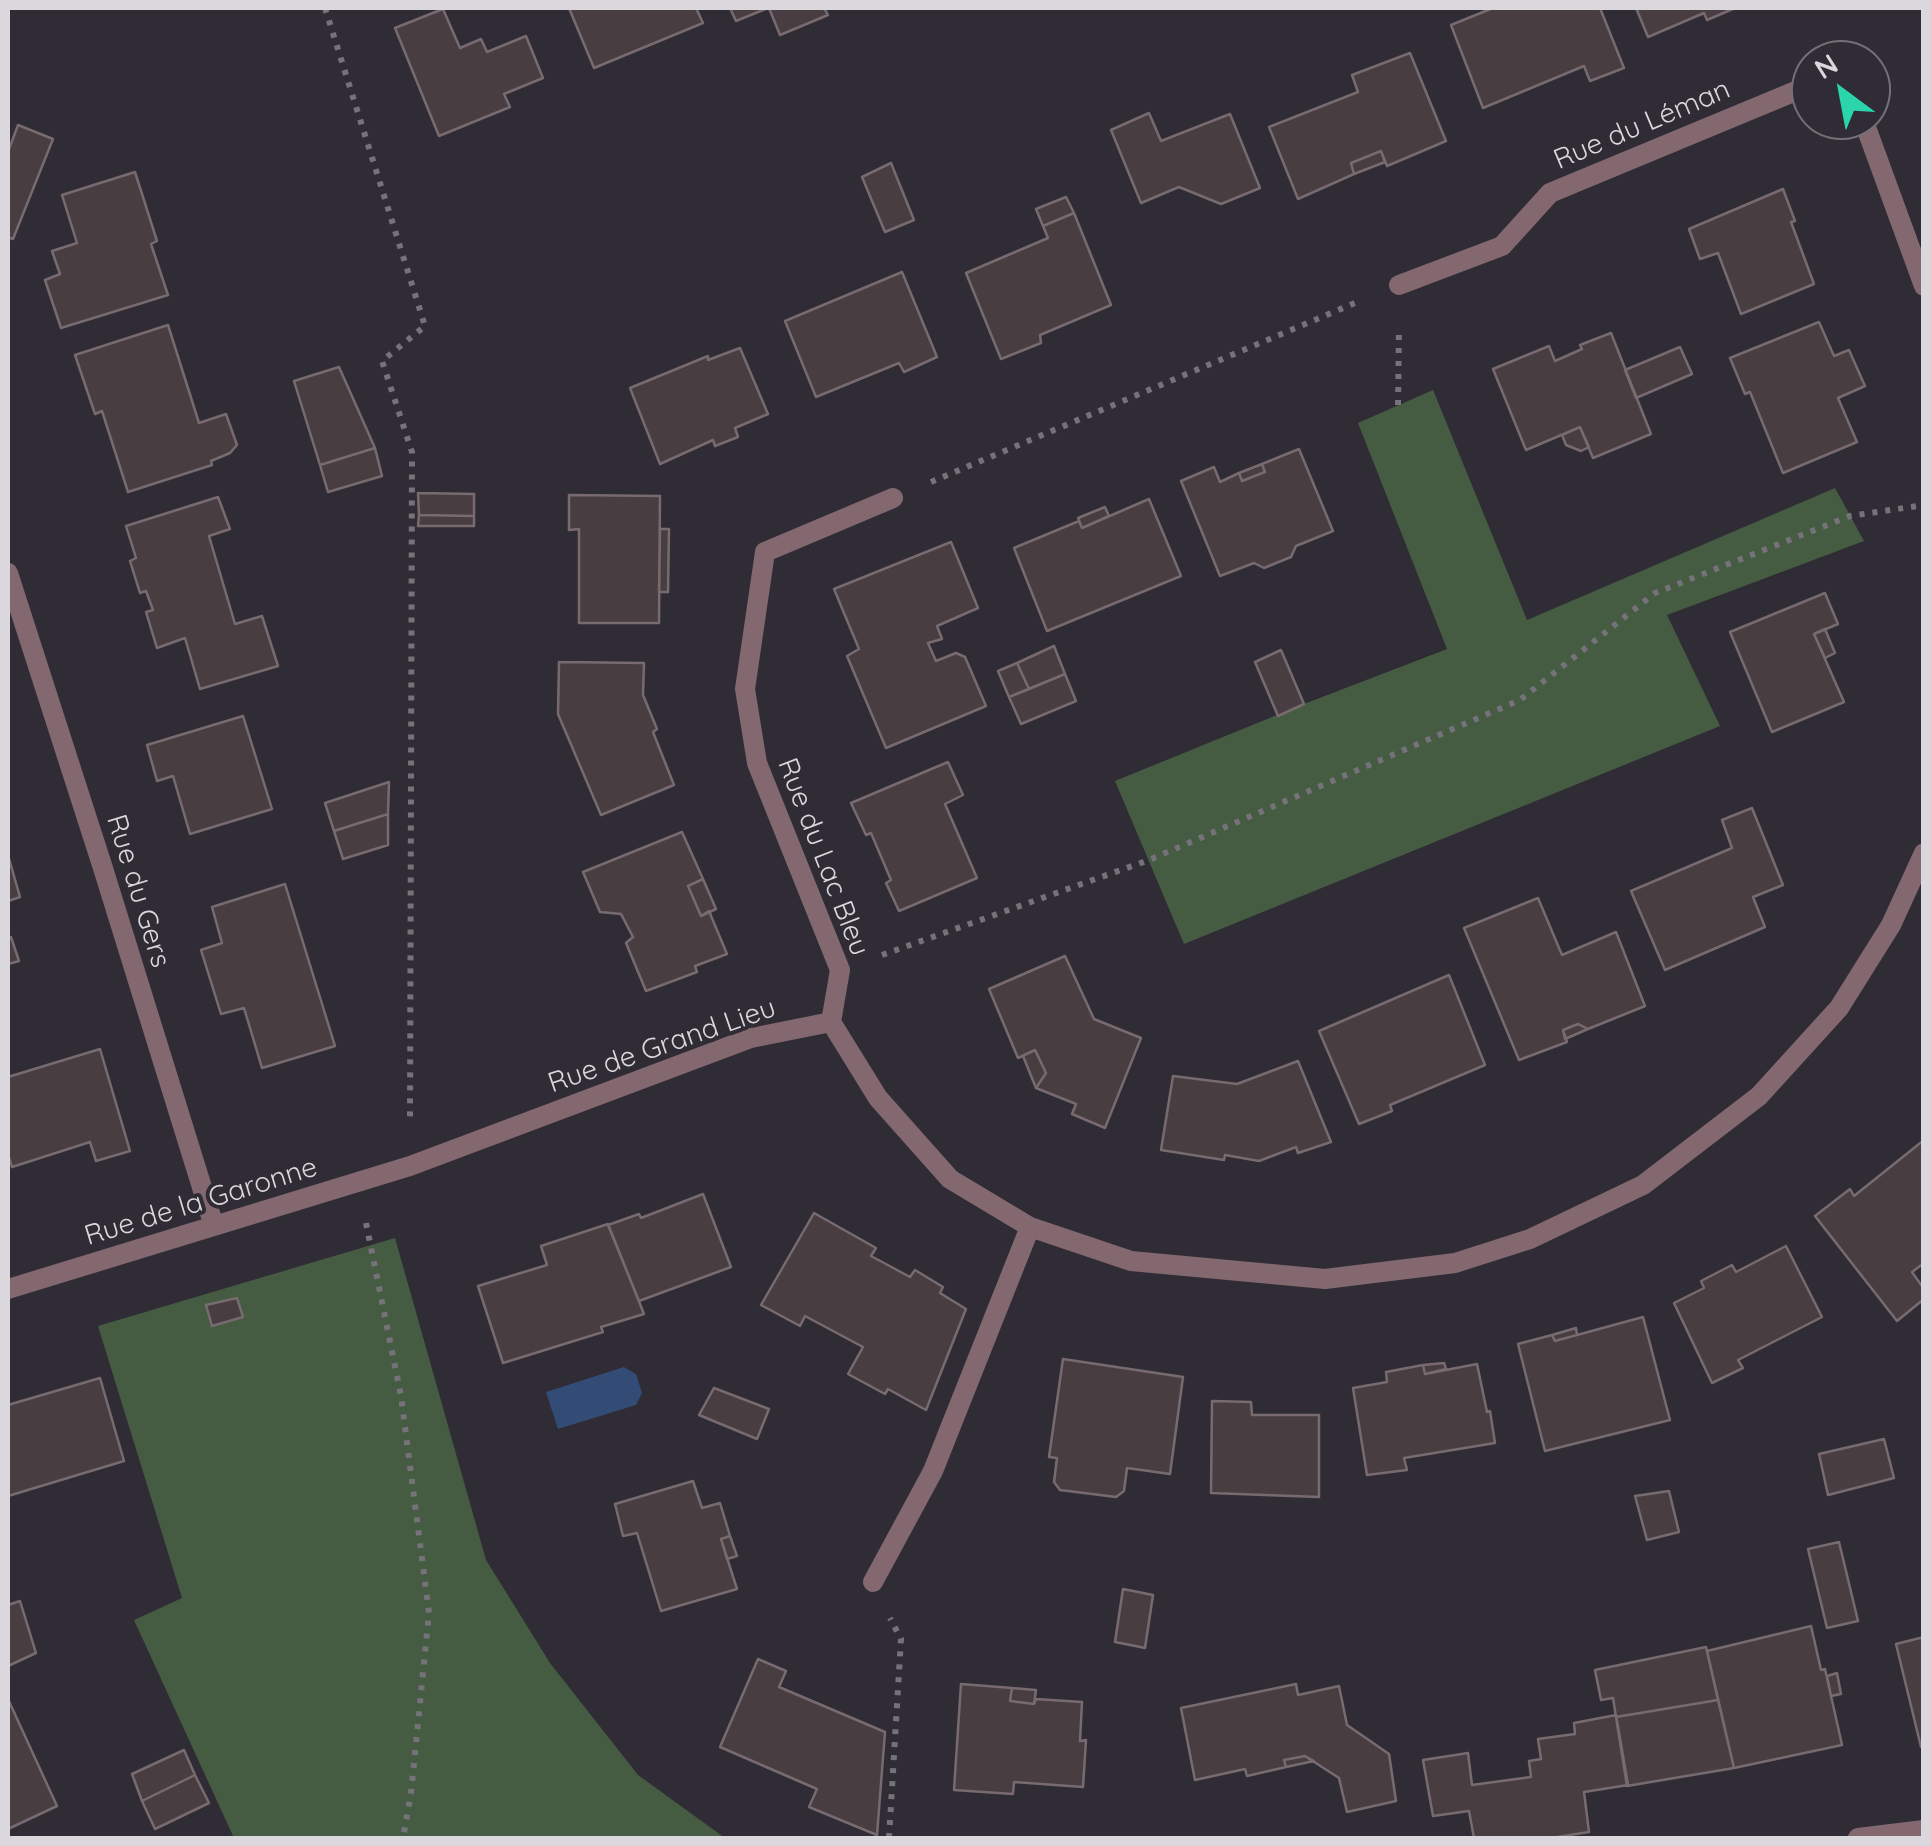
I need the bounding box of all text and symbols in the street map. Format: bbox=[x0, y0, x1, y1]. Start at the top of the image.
north arrow bbox=[1791, 40, 1891, 140]
text: N bbox=[1808, 46, 1844, 86]
street label: Rue du Léman bbox=[1549, 73, 1735, 177]
street label: Rue du Lac Bleu bbox=[770, 753, 876, 961]
street label: Rue du Gers bbox=[99, 811, 177, 971]
street label: Rue de Grand Lieu bbox=[544, 991, 780, 1101]
street label: Rue de la Garonne bbox=[81, 1151, 321, 1253]

